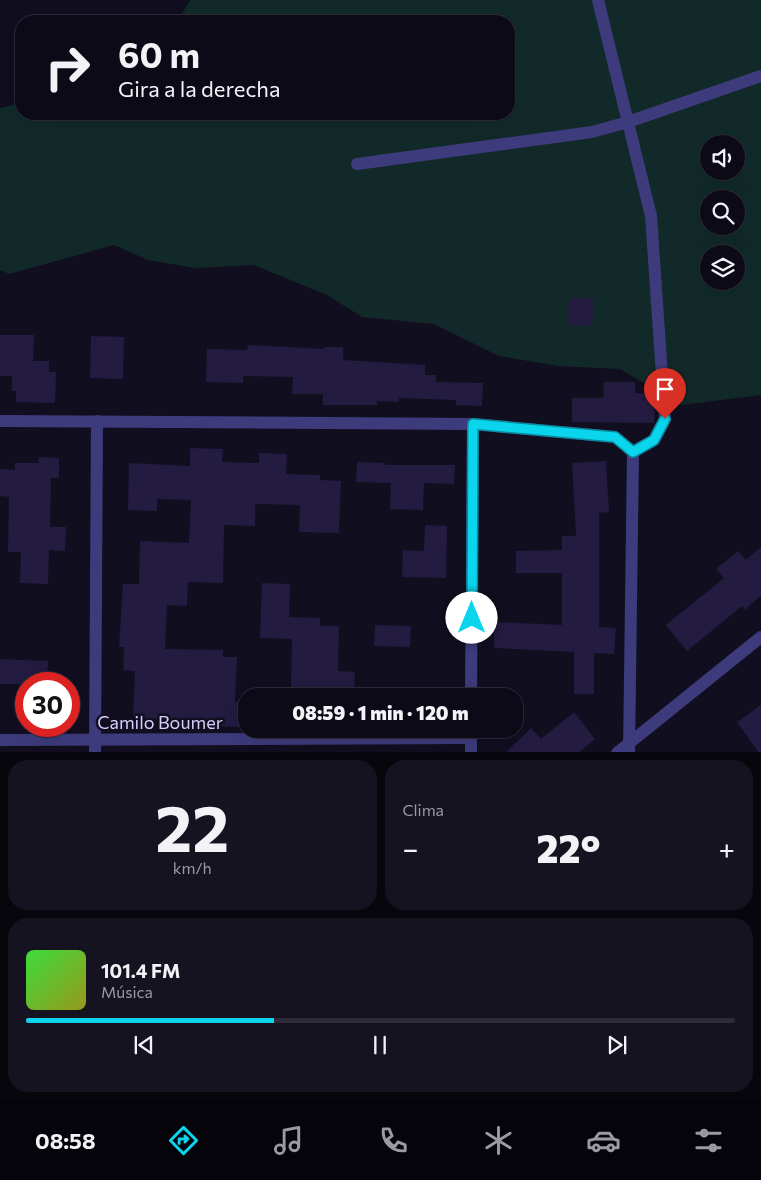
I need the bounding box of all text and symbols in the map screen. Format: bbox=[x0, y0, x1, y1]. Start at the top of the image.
text: 60 m bbox=[118, 32, 200, 75]
icon: right bbox=[35, 35, 100, 100]
text: Gira a la derecha bbox=[118, 75, 280, 102]
map controls bbox=[700, 135, 745, 290]
button: sound bbox=[700, 135, 745, 180]
button: search bbox=[700, 190, 745, 235]
button: layers bbox=[700, 245, 745, 290]
pin bbox=[644, 368, 686, 419]
icon: arrive bbox=[651, 375, 679, 403]
position arrow bbox=[445, 591, 497, 643]
speed limit sign: 30 bbox=[15, 672, 80, 737]
text: 08:59 · 1 min · 120 m bbox=[292, 701, 469, 724]
street label: Camilo Boumer bbox=[97, 711, 223, 733]
text: 22 bbox=[155, 786, 229, 865]
text: Clima bbox=[403, 800, 444, 819]
text: 22° bbox=[537, 824, 600, 871]
text: − bbox=[403, 831, 418, 865]
text: + bbox=[719, 831, 735, 865]
text: km/h bbox=[173, 858, 212, 877]
text: 101.4 FM bbox=[101, 959, 180, 982]
text: Música bbox=[101, 982, 153, 1001]
icon: previous bbox=[130, 1031, 158, 1059]
icon: pause bbox=[366, 1031, 394, 1059]
icon: next bbox=[603, 1031, 631, 1059]
icon: directions bbox=[166, 1123, 201, 1158]
icon: music bbox=[271, 1123, 306, 1158]
icon: phone bbox=[376, 1123, 411, 1158]
icon: climate bbox=[481, 1123, 516, 1158]
icon: car bbox=[586, 1123, 621, 1158]
icon: filters bbox=[691, 1123, 726, 1158]
text: 08:58 bbox=[35, 1127, 96, 1154]

